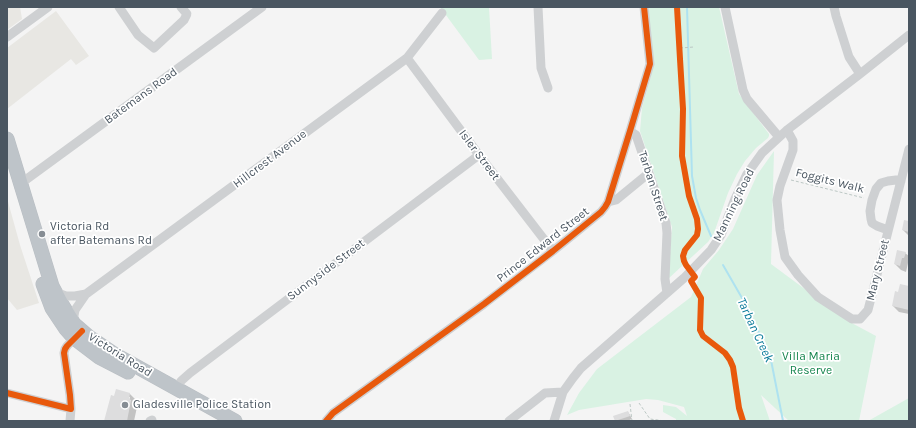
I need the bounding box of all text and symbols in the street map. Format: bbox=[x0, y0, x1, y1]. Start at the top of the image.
street label: Batemans Road bbox=[102, 65, 180, 127]
street label: Hillcrest Avenue bbox=[230, 127, 310, 191]
street label: Isler Street bbox=[455, 127, 503, 183]
street label: Tarban Street bbox=[635, 149, 671, 223]
street label: Manning Road bbox=[710, 166, 758, 244]
street label: Foggits Walk bbox=[794, 166, 866, 196]
street label: Prince Edward Street bbox=[494, 204, 592, 286]
place label: Victoria Rd after Batemans Rd bbox=[50, 220, 152, 248]
marker: Victoria Rd after Batemans Rd bbox=[37, 229, 47, 239]
street label: Sunnyside Street bbox=[284, 236, 368, 304]
street label: Mary Street bbox=[863, 238, 893, 302]
water label: Tarban Creek bbox=[733, 295, 777, 365]
street label: Victoria Road bbox=[85, 330, 155, 380]
park label: Villa Maria Reserve bbox=[782, 350, 840, 378]
place label: Gladesville Police Station bbox=[133, 398, 271, 412]
marker: Gladesville Police Station bbox=[120, 400, 130, 410]

